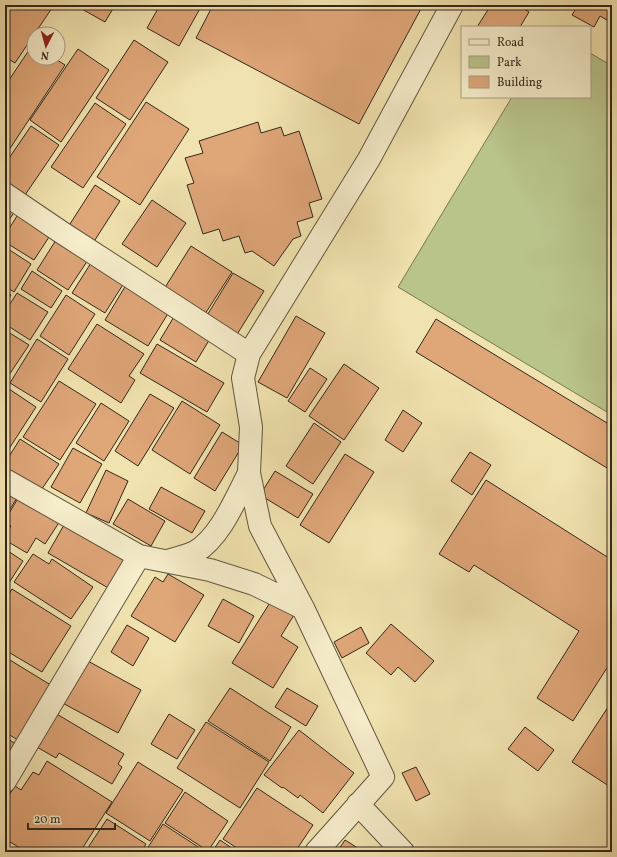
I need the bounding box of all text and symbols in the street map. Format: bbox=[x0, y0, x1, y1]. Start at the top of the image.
north arrow bbox=[26, 26, 66, 66]
legend bbox=[461, 26, 591, 98]
text: Road bbox=[497, 35, 524, 51]
text: N bbox=[40, 47, 50, 62]
text: Park bbox=[497, 55, 522, 71]
text: Building bbox=[497, 75, 542, 91]
scale bar bbox=[28, 805, 115, 831]
text: 20 m bbox=[34, 812, 61, 828]

